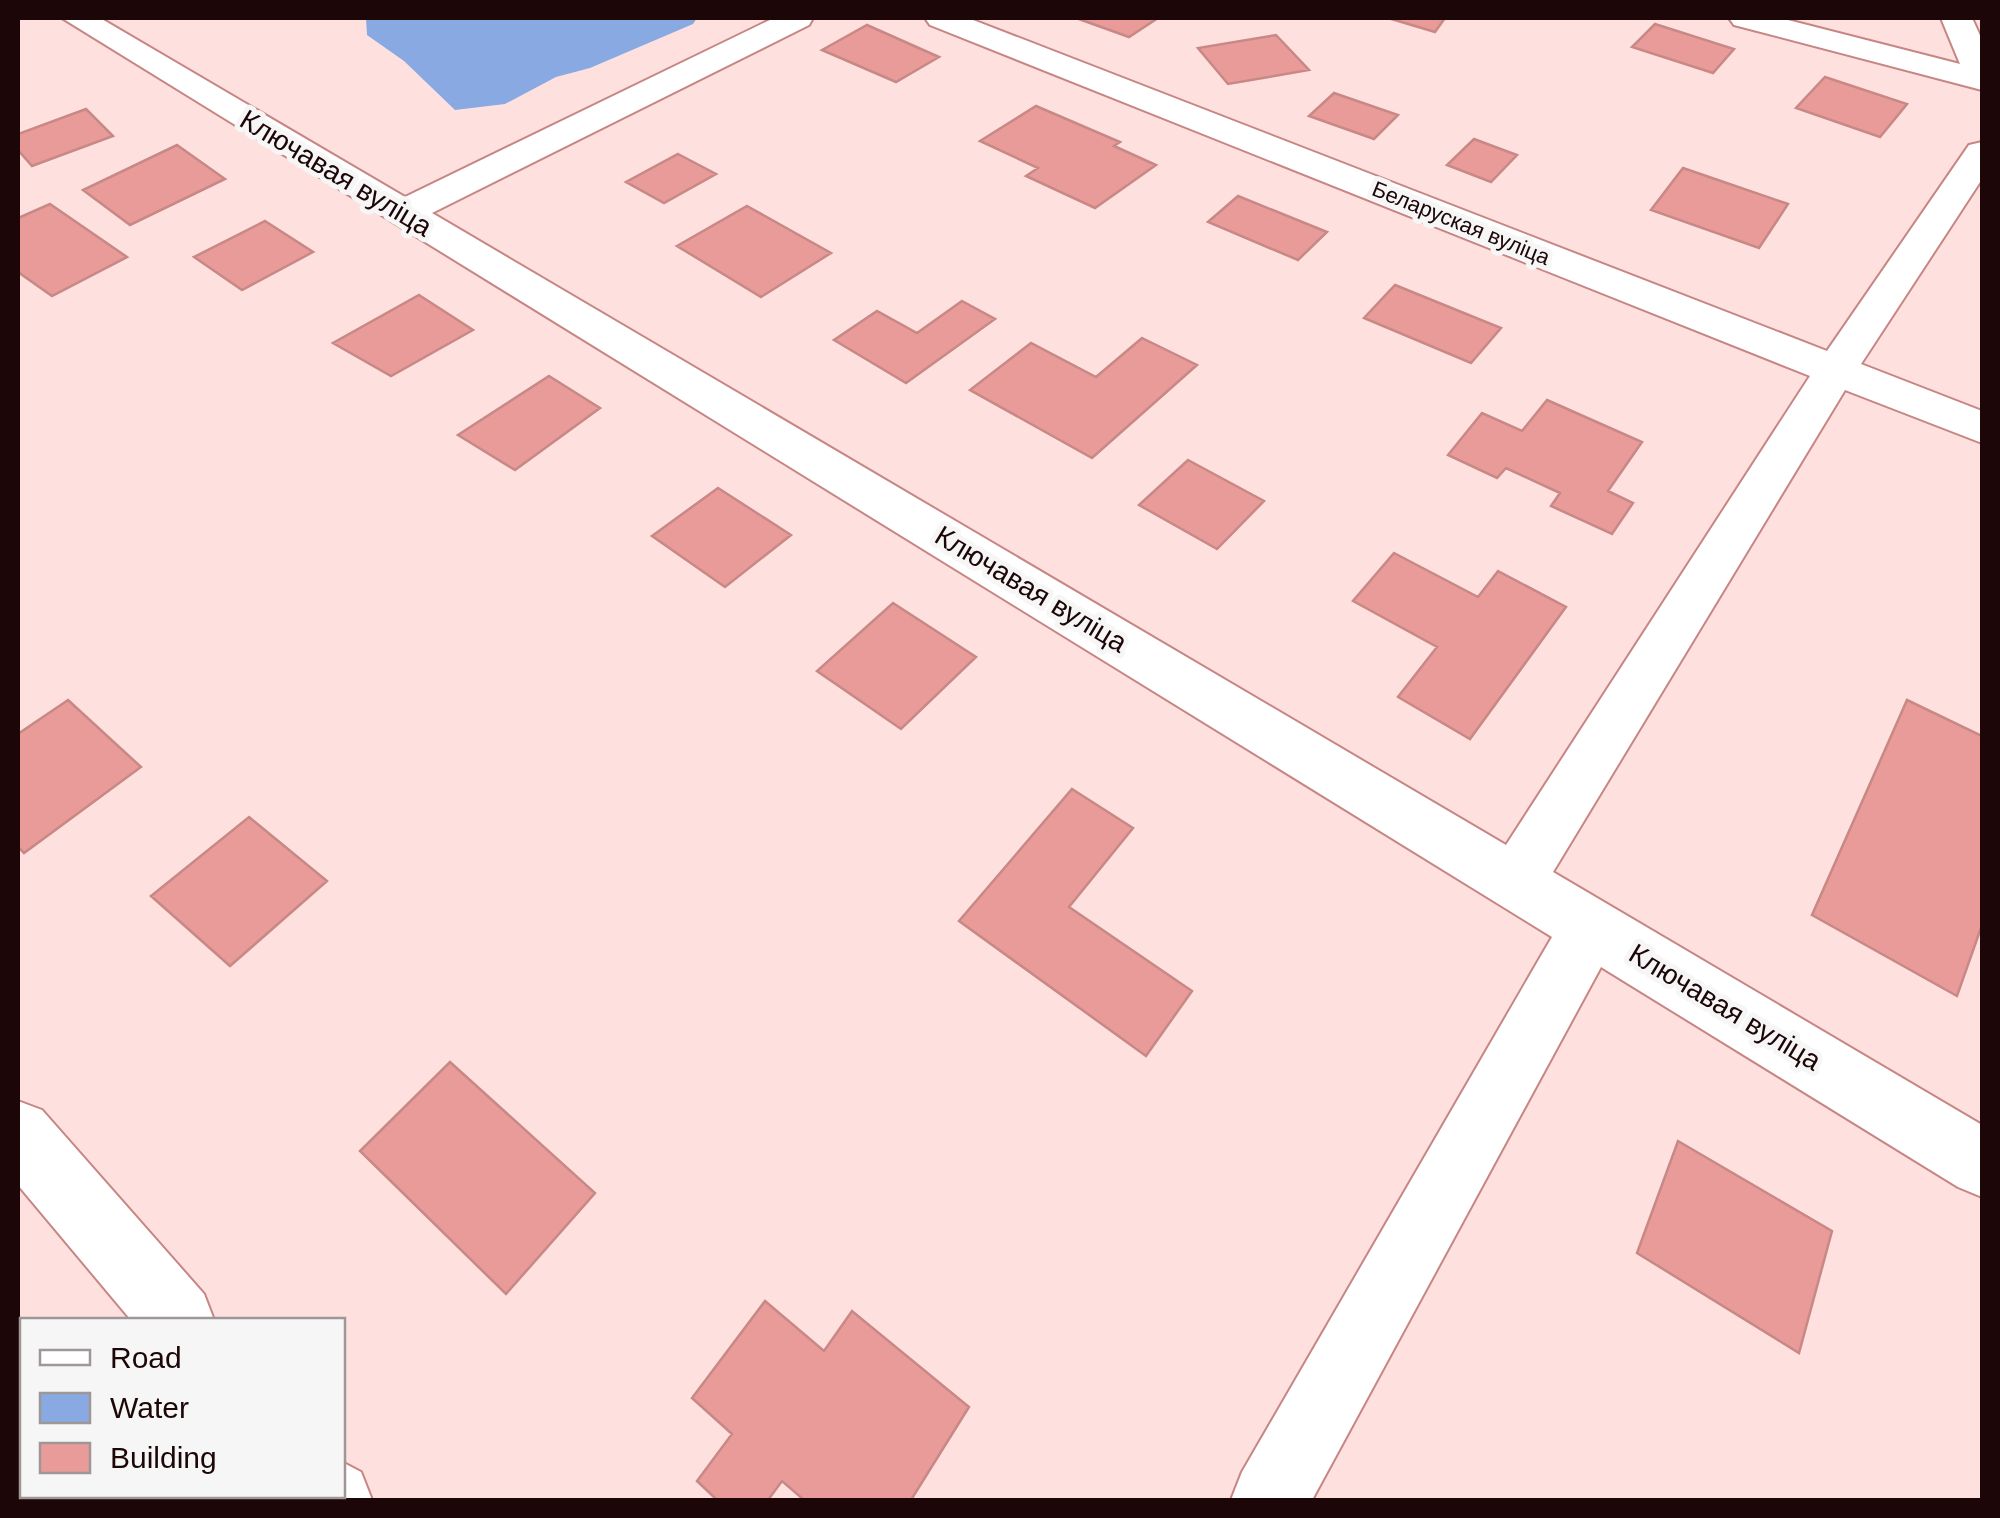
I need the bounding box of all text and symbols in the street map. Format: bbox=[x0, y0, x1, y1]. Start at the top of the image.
street label: Ключавая вуліца bbox=[235, 104, 438, 243]
street label: Беларуская вуліца bbox=[1369, 176, 1554, 270]
street label: Ключавая вуліца bbox=[930, 520, 1133, 659]
street label: Ключавая вуліца bbox=[1624, 938, 1827, 1077]
legend bbox=[20, 1318, 345, 1498]
text: Road bbox=[110, 1341, 182, 1374]
text: Water bbox=[110, 1391, 189, 1424]
text: Building bbox=[110, 1441, 217, 1474]

